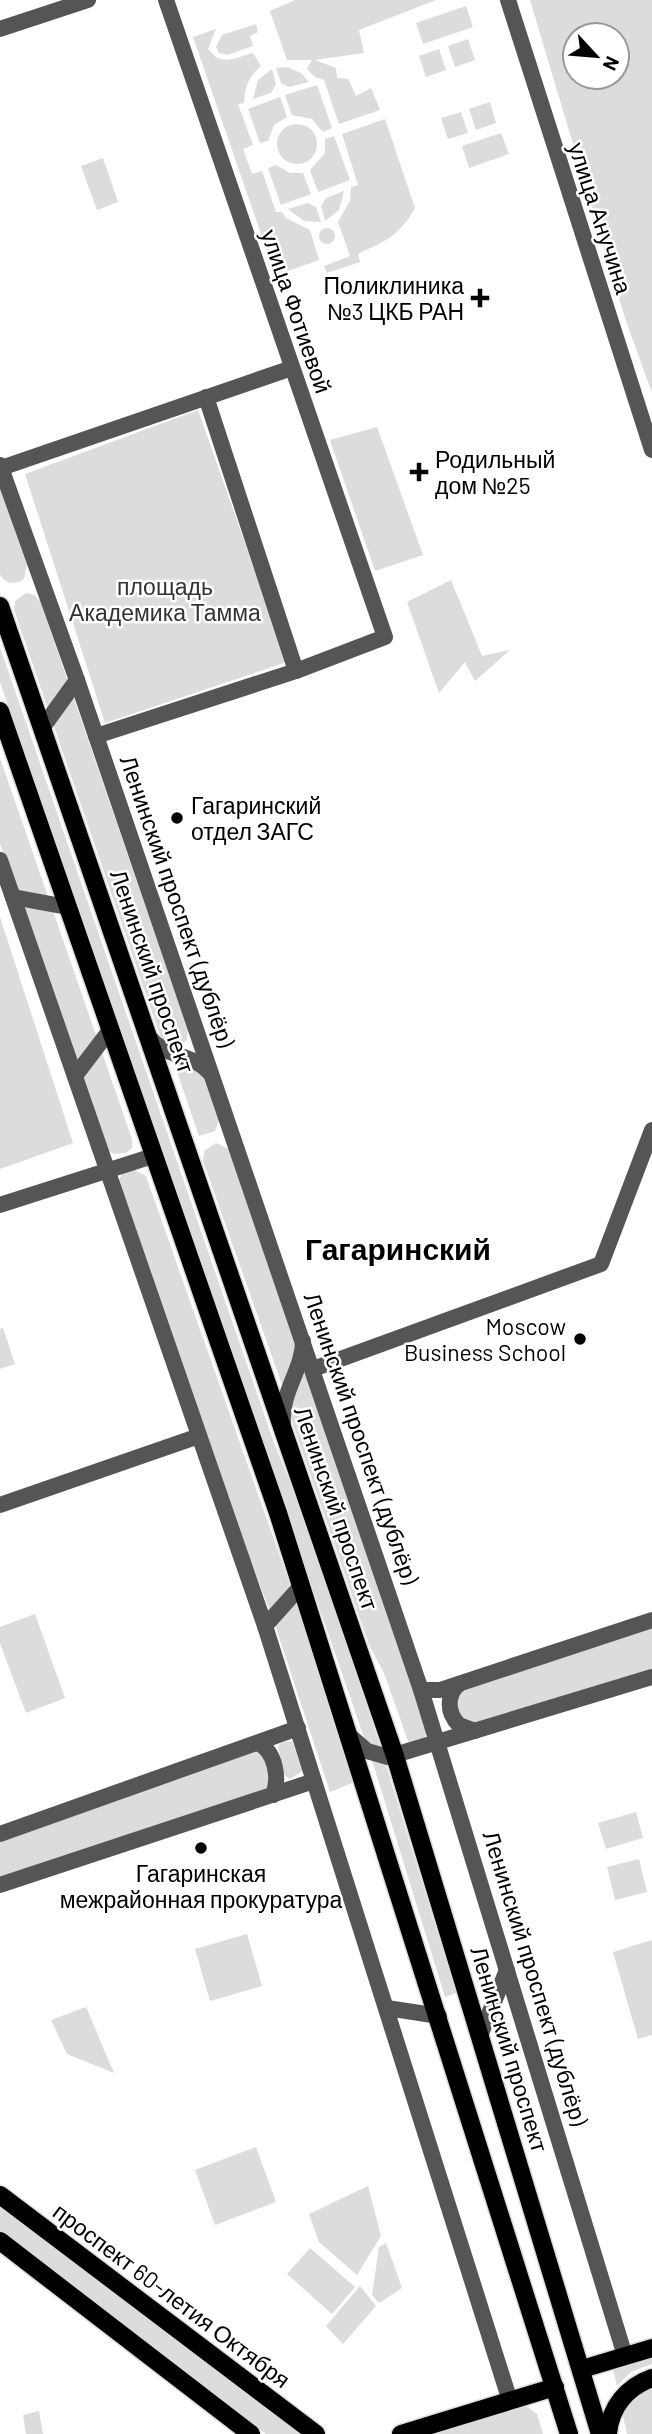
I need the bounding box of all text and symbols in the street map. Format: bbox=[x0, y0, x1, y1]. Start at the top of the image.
north arrow bbox=[561, 21, 631, 91]
text: N bbox=[599, 53, 625, 74]
street label: улица Анучина bbox=[563, 139, 639, 298]
street label: улица Фотиевой bbox=[256, 225, 338, 397]
place label: Поликлиника №3 ЦКБ РАН bbox=[323, 271, 464, 325]
marker: Поликлиника №3 ЦКБ РАН bbox=[470, 288, 490, 308]
place label: Родильный дом №25 bbox=[435, 445, 555, 499]
marker: Родильный дом №25 bbox=[409, 462, 429, 482]
park label: площадь Академика Тамма bbox=[69, 572, 261, 626]
street label: Ленинский проспект (дублёр) bbox=[115, 752, 241, 1050]
place label: Гагаринский отдел ЗАГС bbox=[191, 791, 321, 845]
marker: Гагаринский отдел ЗАГС bbox=[169, 810, 185, 826]
street label: Ленинский проспект bbox=[105, 866, 201, 1076]
district label: Гагаринский bbox=[305, 1230, 491, 1266]
street label: Ленинский проспект (дублёр) bbox=[299, 1289, 425, 1587]
place label: Moscow Business School bbox=[404, 1312, 566, 1366]
marker: Moscow Business School bbox=[572, 1331, 588, 1347]
street label: Ленинский проспект bbox=[289, 1403, 385, 1613]
street label: Ленинский проспект (дублёр) bbox=[478, 1827, 594, 2129]
marker: Гагаринская межрайонная прокуратура bbox=[193, 1840, 209, 1856]
place label: Гагаринская межрайонная прокуратура bbox=[60, 1859, 342, 1913]
street label: Ленинский проспект bbox=[466, 1943, 554, 2155]
street label: проспект 60-летия Октября bbox=[48, 2197, 296, 2393]

